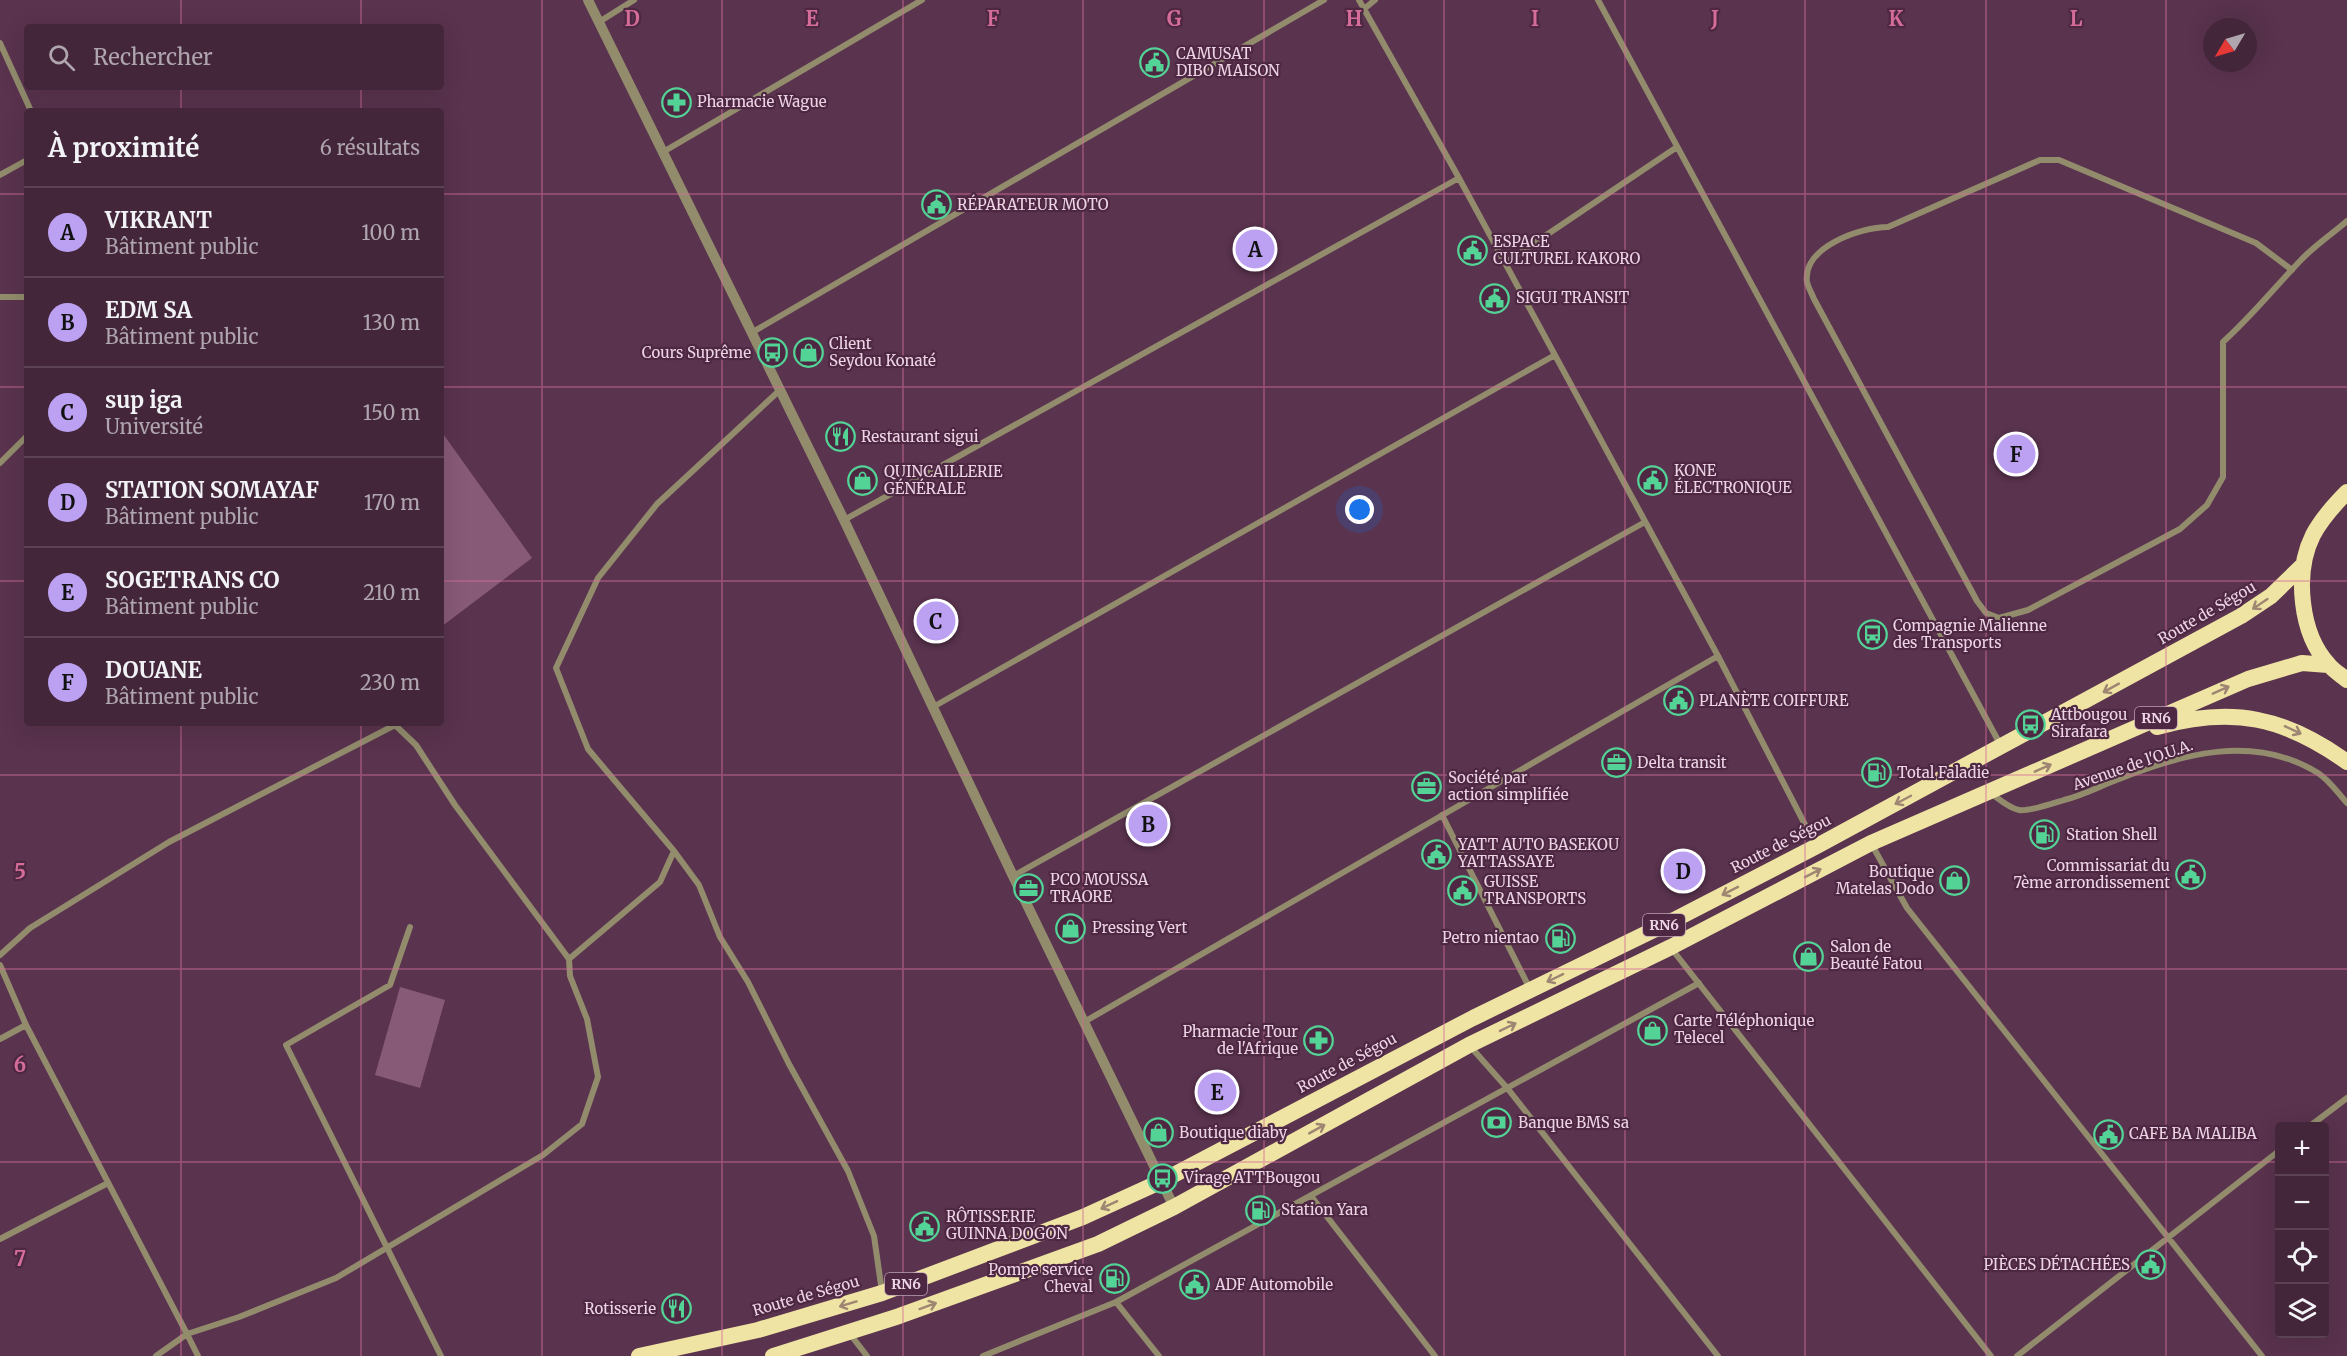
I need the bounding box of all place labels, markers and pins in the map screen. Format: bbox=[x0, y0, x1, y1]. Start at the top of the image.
place label: CAMUSAT DIBO MAISON bbox=[1176, 44, 1280, 80]
public building icon: CAMUSAT DIBO MAISON bbox=[1139, 47, 1171, 79]
pharmacy icon: Pharmacie Wague bbox=[660, 86, 692, 118]
place label: Pharmacie Wague bbox=[697, 92, 827, 111]
public building icon: RÉPARATEUR MOTO bbox=[920, 189, 952, 221]
place label: RÉPARATEUR MOTO bbox=[957, 194, 1109, 214]
pin: A bbox=[1236, 226, 1274, 272]
place label: ESPACE CULTUREL KAKORO bbox=[1493, 232, 1641, 268]
public building icon: ESPACE CULTUREL KAKORO bbox=[1456, 235, 1488, 267]
public building icon: SIGUI TRANSIT bbox=[1479, 282, 1511, 314]
place label: SIGUI TRANSIT bbox=[1516, 288, 1630, 307]
place label: Client Seydou Konaté bbox=[829, 334, 936, 370]
bus stop icon: Cours Suprême bbox=[756, 337, 788, 369]
shop icon: Client Seydou Konaté bbox=[792, 337, 824, 369]
place label: Cours Suprême bbox=[642, 343, 751, 362]
restaurant icon: Restaurant sigui bbox=[824, 421, 856, 453]
place label: Restaurant sigui bbox=[861, 427, 979, 446]
pin: F bbox=[1996, 432, 2036, 476]
place label: KONE ÉLECTRONIQUE bbox=[1674, 461, 1792, 497]
place label: QUINCAILLERIE GÉNÉRALE bbox=[884, 462, 1003, 498]
public building icon: KONE ÉLECTRONIQUE bbox=[1637, 464, 1669, 496]
shop icon: QUINCAILLERIE GÉNÉRALE bbox=[847, 465, 879, 497]
pin: C bbox=[916, 598, 956, 644]
place label: Compagnie Malienne des Transports bbox=[1893, 616, 2047, 652]
bus stop icon: Compagnie Malienne des Transports bbox=[1856, 619, 1888, 651]
public building icon: PLANÈTE COIFFURE bbox=[1662, 685, 1694, 717]
place label: PLANÈTE COIFFURE bbox=[1699, 690, 1849, 710]
place label: Attbougou Sirafara bbox=[2050, 705, 2127, 741]
bus stop icon: Attbougou Sirafara bbox=[2014, 708, 2046, 740]
office icon: Delta transit bbox=[1600, 747, 1632, 779]
place label: Delta transit bbox=[1637, 753, 1727, 772]
fuel station icon: Total Faladie bbox=[1860, 757, 1892, 789]
place label: Total Faladie bbox=[1897, 763, 1989, 782]
place label: Société par action simplifiée bbox=[1448, 768, 1569, 804]
office icon: Société par action simplifiée bbox=[1411, 771, 1443, 803]
pin: B bbox=[1128, 802, 1168, 846]
fuel station icon: Station Shell bbox=[2029, 819, 2061, 851]
place label: Station Shell bbox=[2066, 825, 2158, 844]
place label: YATT AUTO BASEKOU YATTASSAYE bbox=[1457, 835, 1619, 871]
public building icon: YATT AUTO BASEKOU YATTASSAYE bbox=[1421, 838, 1453, 870]
pin: D bbox=[1664, 848, 1702, 894]
place label: Commissariat du 7ème arrondissement bbox=[2013, 856, 2170, 892]
public building icon: Commissariat du 7ème arrondissement bbox=[2175, 859, 2207, 891]
place label: Boutique Matelas Dodo bbox=[1836, 862, 1934, 898]
shop icon: Boutique Matelas Dodo bbox=[1939, 865, 1971, 897]
place label: PCO MOUSSA TRAORE bbox=[1050, 870, 1149, 906]
place label: GUISSE TRANSPORTS bbox=[1484, 872, 1586, 908]
office icon: PCO MOUSSA TRAORE bbox=[1013, 873, 1045, 905]
public building icon: GUISSE TRANSPORTS bbox=[1447, 875, 1479, 907]
shop icon: Pressing Vert bbox=[1055, 912, 1087, 944]
place label: Pressing Vert bbox=[1092, 918, 1187, 937]
fuel station icon: Petro nientao bbox=[1544, 922, 1576, 954]
place label: Petro nientao bbox=[1442, 928, 1539, 947]
place label: Salon de Beauté Fatou bbox=[1830, 937, 1923, 973]
shop icon: Salon de Beauté Fatou bbox=[1793, 940, 1825, 972]
place label: Carte Téléphonique Telecel bbox=[1674, 1011, 1814, 1047]
shop icon: Carte Téléphonique Telecel bbox=[1637, 1014, 1669, 1046]
place label: Pharmacie Tour de l'Afrique bbox=[1182, 1022, 1298, 1058]
pharmacy icon: Pharmacie Tour de l'Afrique bbox=[1303, 1025, 1335, 1057]
pin: E bbox=[1198, 1070, 1236, 1114]
bank icon: Banque BMS sa bbox=[1481, 1107, 1513, 1139]
place label: Banque BMS sa bbox=[1518, 1113, 1629, 1132]
shop icon: Boutique diaby bbox=[1142, 1117, 1174, 1149]
public building icon: CAFE BA MALIBA bbox=[2092, 1118, 2124, 1150]
place label: Boutique diaby bbox=[1179, 1123, 1288, 1142]
place label: CAFE BA MALIBA bbox=[2129, 1124, 2257, 1143]
bus stop icon: Virage ATTBougou bbox=[1147, 1162, 1179, 1194]
place label: Virage ATTBougou bbox=[1183, 1168, 1321, 1187]
fuel station icon: Station Yara bbox=[1244, 1194, 1276, 1226]
place label: Station Yara bbox=[1281, 1200, 1368, 1219]
place label: RÔTISSERIE GUINNA DOGON bbox=[946, 1206, 1068, 1243]
public building icon: RÔTISSERIE GUINNA DOGON bbox=[909, 1210, 941, 1242]
public building icon: PIÈCES DÉTACHÉES bbox=[2135, 1249, 2167, 1281]
place label: PIÈCES DÉTACHÉES bbox=[1983, 1254, 2130, 1274]
place label: Pompe service Cheval bbox=[988, 1260, 1093, 1296]
fuel station icon: Pompe service Cheval bbox=[1098, 1263, 1130, 1295]
public building icon: ADF Automobile bbox=[1178, 1269, 1210, 1301]
place label: ADF Automobile bbox=[1214, 1275, 1333, 1294]
restaurant icon: Rotisserie bbox=[661, 1293, 693, 1325]
place label: Rotisserie bbox=[584, 1299, 656, 1318]

